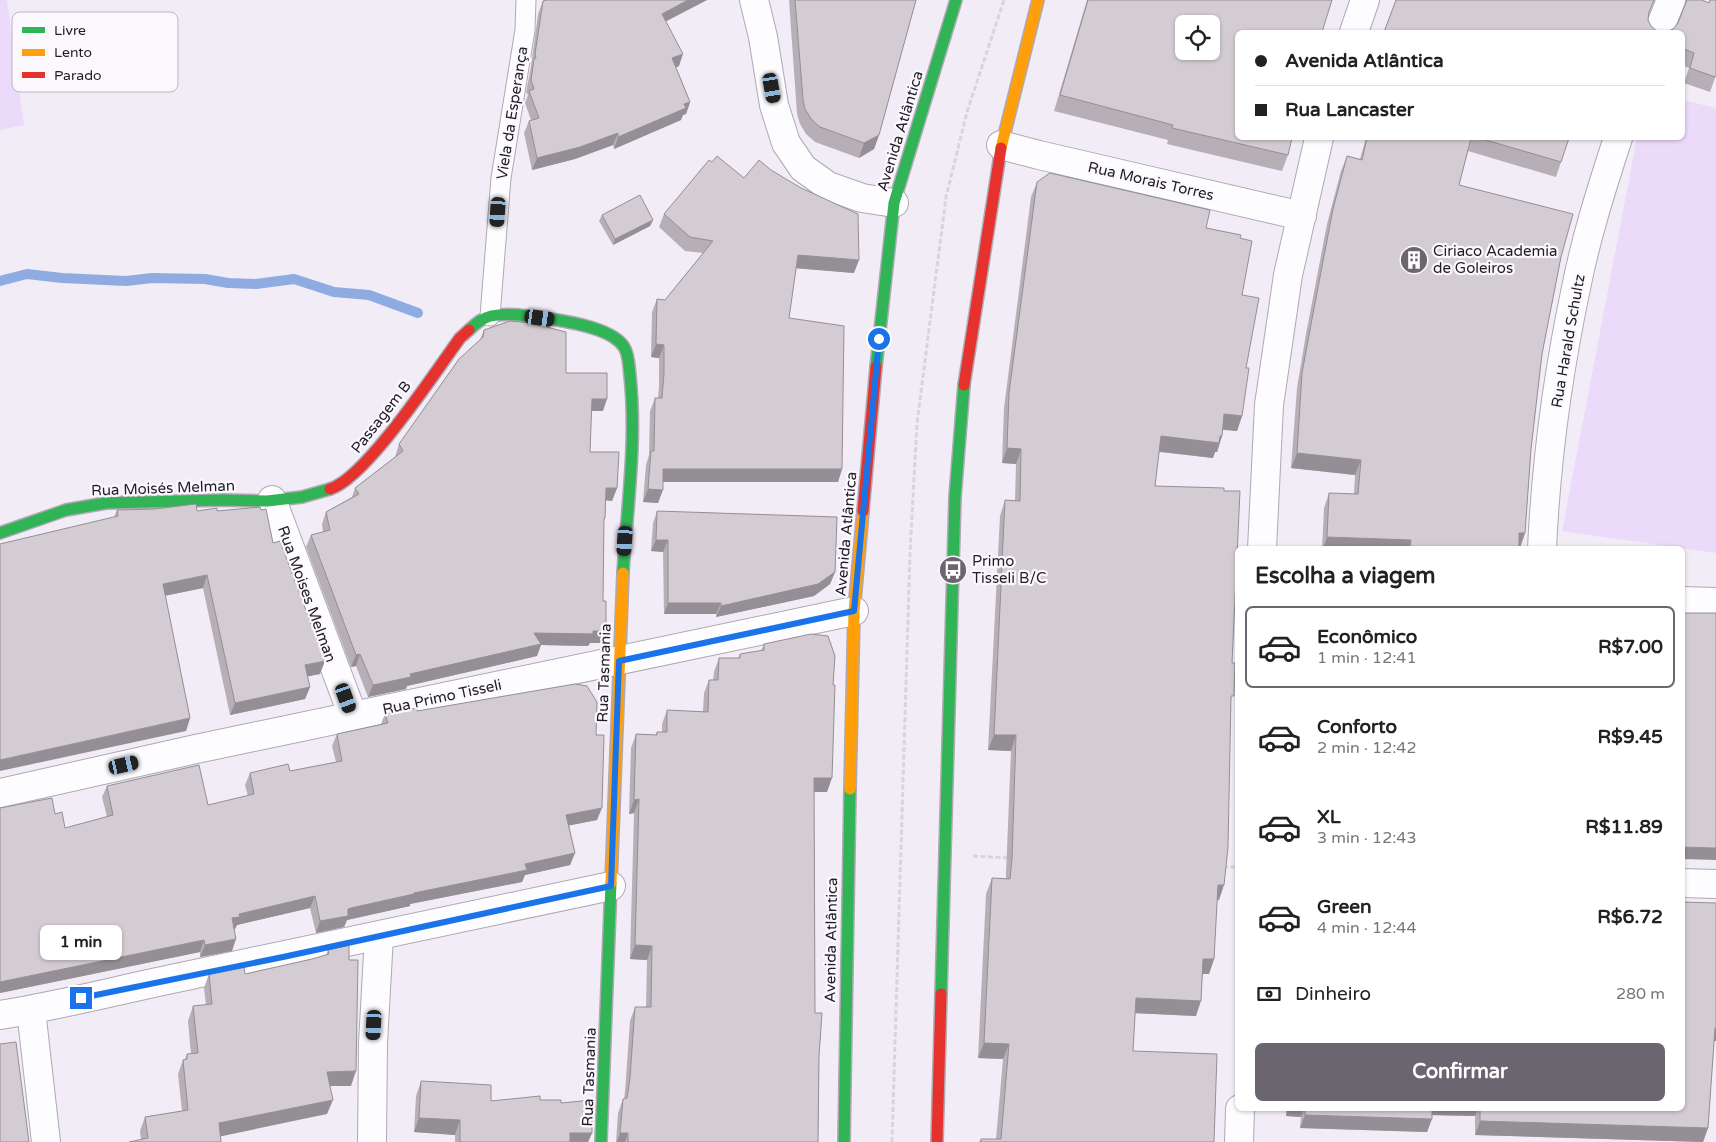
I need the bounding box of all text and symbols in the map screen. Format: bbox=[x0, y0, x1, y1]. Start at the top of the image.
legend bbox=[12, 12, 178, 92]
map controls bbox=[1175, 15, 1220, 60]
button: locate bbox=[1175, 15, 1220, 60]
text: Livre bbox=[54, 22, 86, 39]
text: Lento bbox=[54, 44, 92, 61]
street label: Viela da Esperança bbox=[493, 45, 531, 181]
text: Avenida Atlântica bbox=[1285, 50, 1444, 72]
text: Parado bbox=[54, 67, 102, 84]
street label: Avenida Atlântica bbox=[873, 68, 927, 194]
car bbox=[762, 72, 781, 104]
text: Rua Lancaster bbox=[1285, 99, 1414, 121]
street label: Rua Morais Torres bbox=[1086, 158, 1216, 204]
car bbox=[489, 197, 506, 227]
place label: Ciriaco Academia de Goleiros bbox=[1433, 242, 1557, 277]
building icon: Ciriaco Academia de Goleiros bbox=[1399, 245, 1429, 275]
street label: Rua Harald Schultz bbox=[1547, 273, 1589, 409]
car bbox=[524, 308, 555, 328]
route start bbox=[868, 328, 890, 350]
street label: Passagem B bbox=[347, 377, 415, 457]
street label: Avenida Atlântica bbox=[832, 471, 860, 597]
street label: Rua Moisés Melman bbox=[91, 476, 235, 500]
street label: Rua Moises Melman bbox=[274, 523, 340, 665]
car bbox=[616, 526, 633, 556]
place label: Primo Tisseli B/C bbox=[972, 552, 1046, 587]
bus stop icon: Primo Tisseli B/C bbox=[938, 555, 968, 585]
text: Escolha a viagem bbox=[1255, 563, 1436, 589]
street label: Rua Tasmania bbox=[593, 623, 615, 723]
icon: car bbox=[1257, 625, 1302, 670]
text: Econômico bbox=[1317, 626, 1417, 648]
text: R$7.00 bbox=[1598, 636, 1663, 658]
text: 1 min · 12:41 bbox=[1317, 648, 1416, 668]
street label: Rua Primo Tisseli bbox=[381, 676, 503, 718]
car bbox=[333, 681, 358, 715]
icon: car bbox=[1257, 715, 1302, 760]
text: Conforto bbox=[1317, 716, 1397, 738]
text: R$9.45 bbox=[1597, 726, 1663, 748]
text: 2 min · 12:42 bbox=[1317, 738, 1416, 758]
car bbox=[107, 754, 140, 776]
icon: car bbox=[1257, 805, 1302, 850]
text: XL bbox=[1317, 806, 1341, 828]
text: R$11.89 bbox=[1585, 816, 1663, 838]
text: 3 min · 12:43 bbox=[1317, 828, 1416, 848]
street label: Avenida Atlântica bbox=[821, 877, 841, 1003]
icon: car bbox=[1257, 895, 1302, 940]
text: Green bbox=[1317, 896, 1371, 918]
text: R$6.72 bbox=[1597, 906, 1663, 928]
text: 4 min · 12:44 bbox=[1317, 918, 1416, 938]
callout: 1 min bbox=[40, 926, 122, 960]
text: 1 min bbox=[60, 932, 102, 952]
icon: cash bbox=[1255, 980, 1283, 1008]
text: Dinheiro bbox=[1295, 983, 1371, 1005]
text: 280 m bbox=[1616, 984, 1665, 1004]
route end bbox=[70, 987, 92, 1009]
car bbox=[365, 1010, 382, 1040]
street label: Rua Tasmania bbox=[578, 1027, 600, 1127]
button: Confirmar bbox=[1255, 1043, 1665, 1101]

